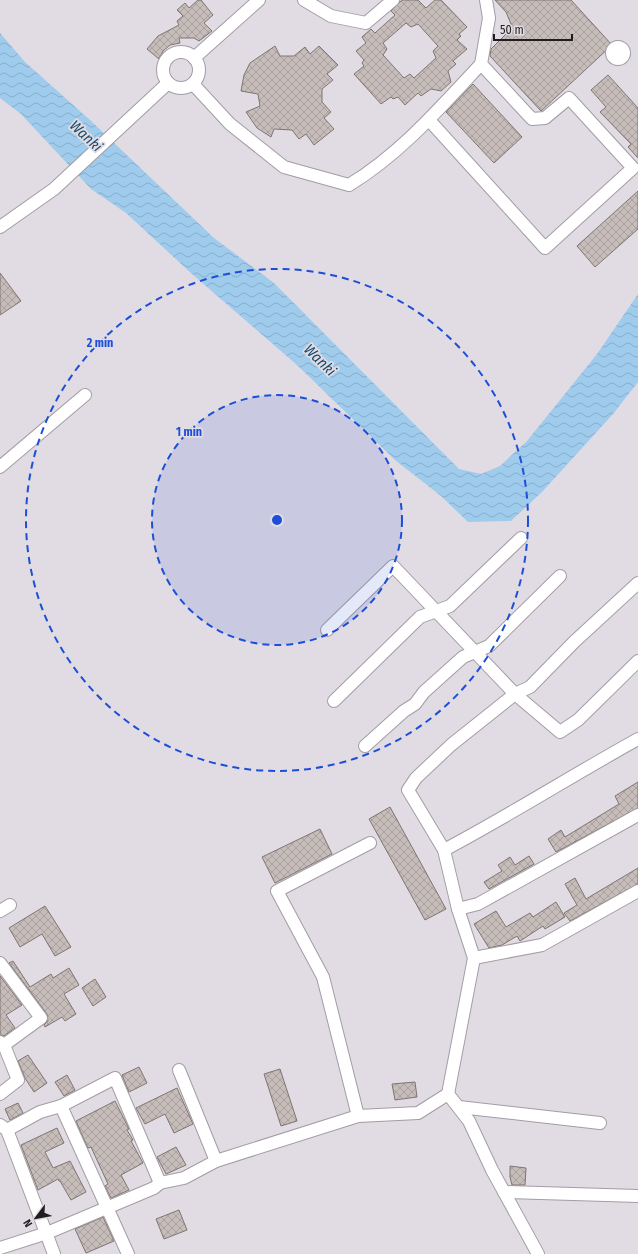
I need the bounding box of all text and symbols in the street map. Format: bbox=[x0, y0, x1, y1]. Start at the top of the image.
scale bar bbox=[494, 16, 572, 42]
text: 50 m bbox=[500, 23, 524, 37]
water label: Wanki bbox=[66, 117, 106, 156]
text: 2 min bbox=[86, 336, 113, 350]
water label: Wanki bbox=[300, 340, 340, 380]
text: 1 min bbox=[176, 425, 202, 439]
centre of rings bbox=[270, 513, 284, 527]
north arrow bbox=[16, 1198, 56, 1238]
text: N bbox=[21, 1217, 35, 1229]

